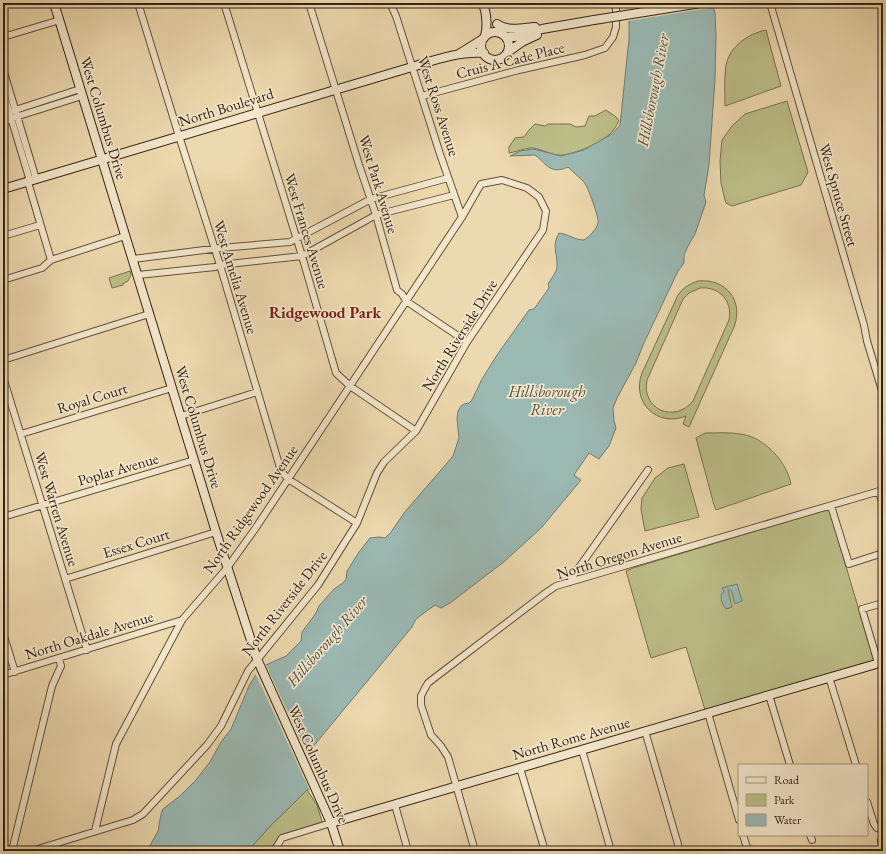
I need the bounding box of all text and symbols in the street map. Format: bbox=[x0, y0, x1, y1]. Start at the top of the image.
water label: Hillsborough River bbox=[632, 31, 674, 149]
street label: Cruis A Cade Place bbox=[454, 37, 566, 83]
street label: West Ross Avenue bbox=[414, 53, 464, 159]
street label: West Columbus Drive bbox=[76, 54, 132, 182]
street label: North Boulevard bbox=[176, 83, 276, 130]
street label: West Park Avenue bbox=[355, 132, 403, 236]
street label: West Spruce Street bbox=[815, 141, 863, 249]
street label: West Frances Avenue bbox=[280, 171, 334, 291]
street label: West Amelia Avenue bbox=[210, 218, 262, 336]
street label: North Riverside Drive bbox=[417, 275, 501, 394]
district label: Ridgewood Park bbox=[269, 302, 381, 323]
street label: West Columbus Drive bbox=[171, 363, 227, 491]
street label: Royal Court bbox=[55, 378, 130, 418]
water label: Hillsborough River bbox=[507, 381, 586, 420]
street label: North Ridgewood Avenue bbox=[198, 441, 302, 577]
street label: Poplar Avenue bbox=[75, 448, 161, 490]
street label: West Warren Avenue bbox=[31, 449, 83, 569]
street label: Essex Court bbox=[100, 524, 172, 562]
street label: North Oregon Avenue bbox=[554, 527, 684, 583]
street label: North Riverside Drive bbox=[237, 547, 331, 659]
water label: Hillsborough River bbox=[281, 590, 373, 692]
street label: North Oakdale Avenue bbox=[22, 606, 156, 664]
street label: West Columbus Drive bbox=[284, 702, 354, 826]
street label: North Rome Avenue bbox=[510, 712, 632, 764]
legend bbox=[738, 764, 868, 836]
text: Road bbox=[774, 772, 800, 788]
text: Park bbox=[774, 792, 795, 808]
text: Water bbox=[774, 812, 801, 828]

